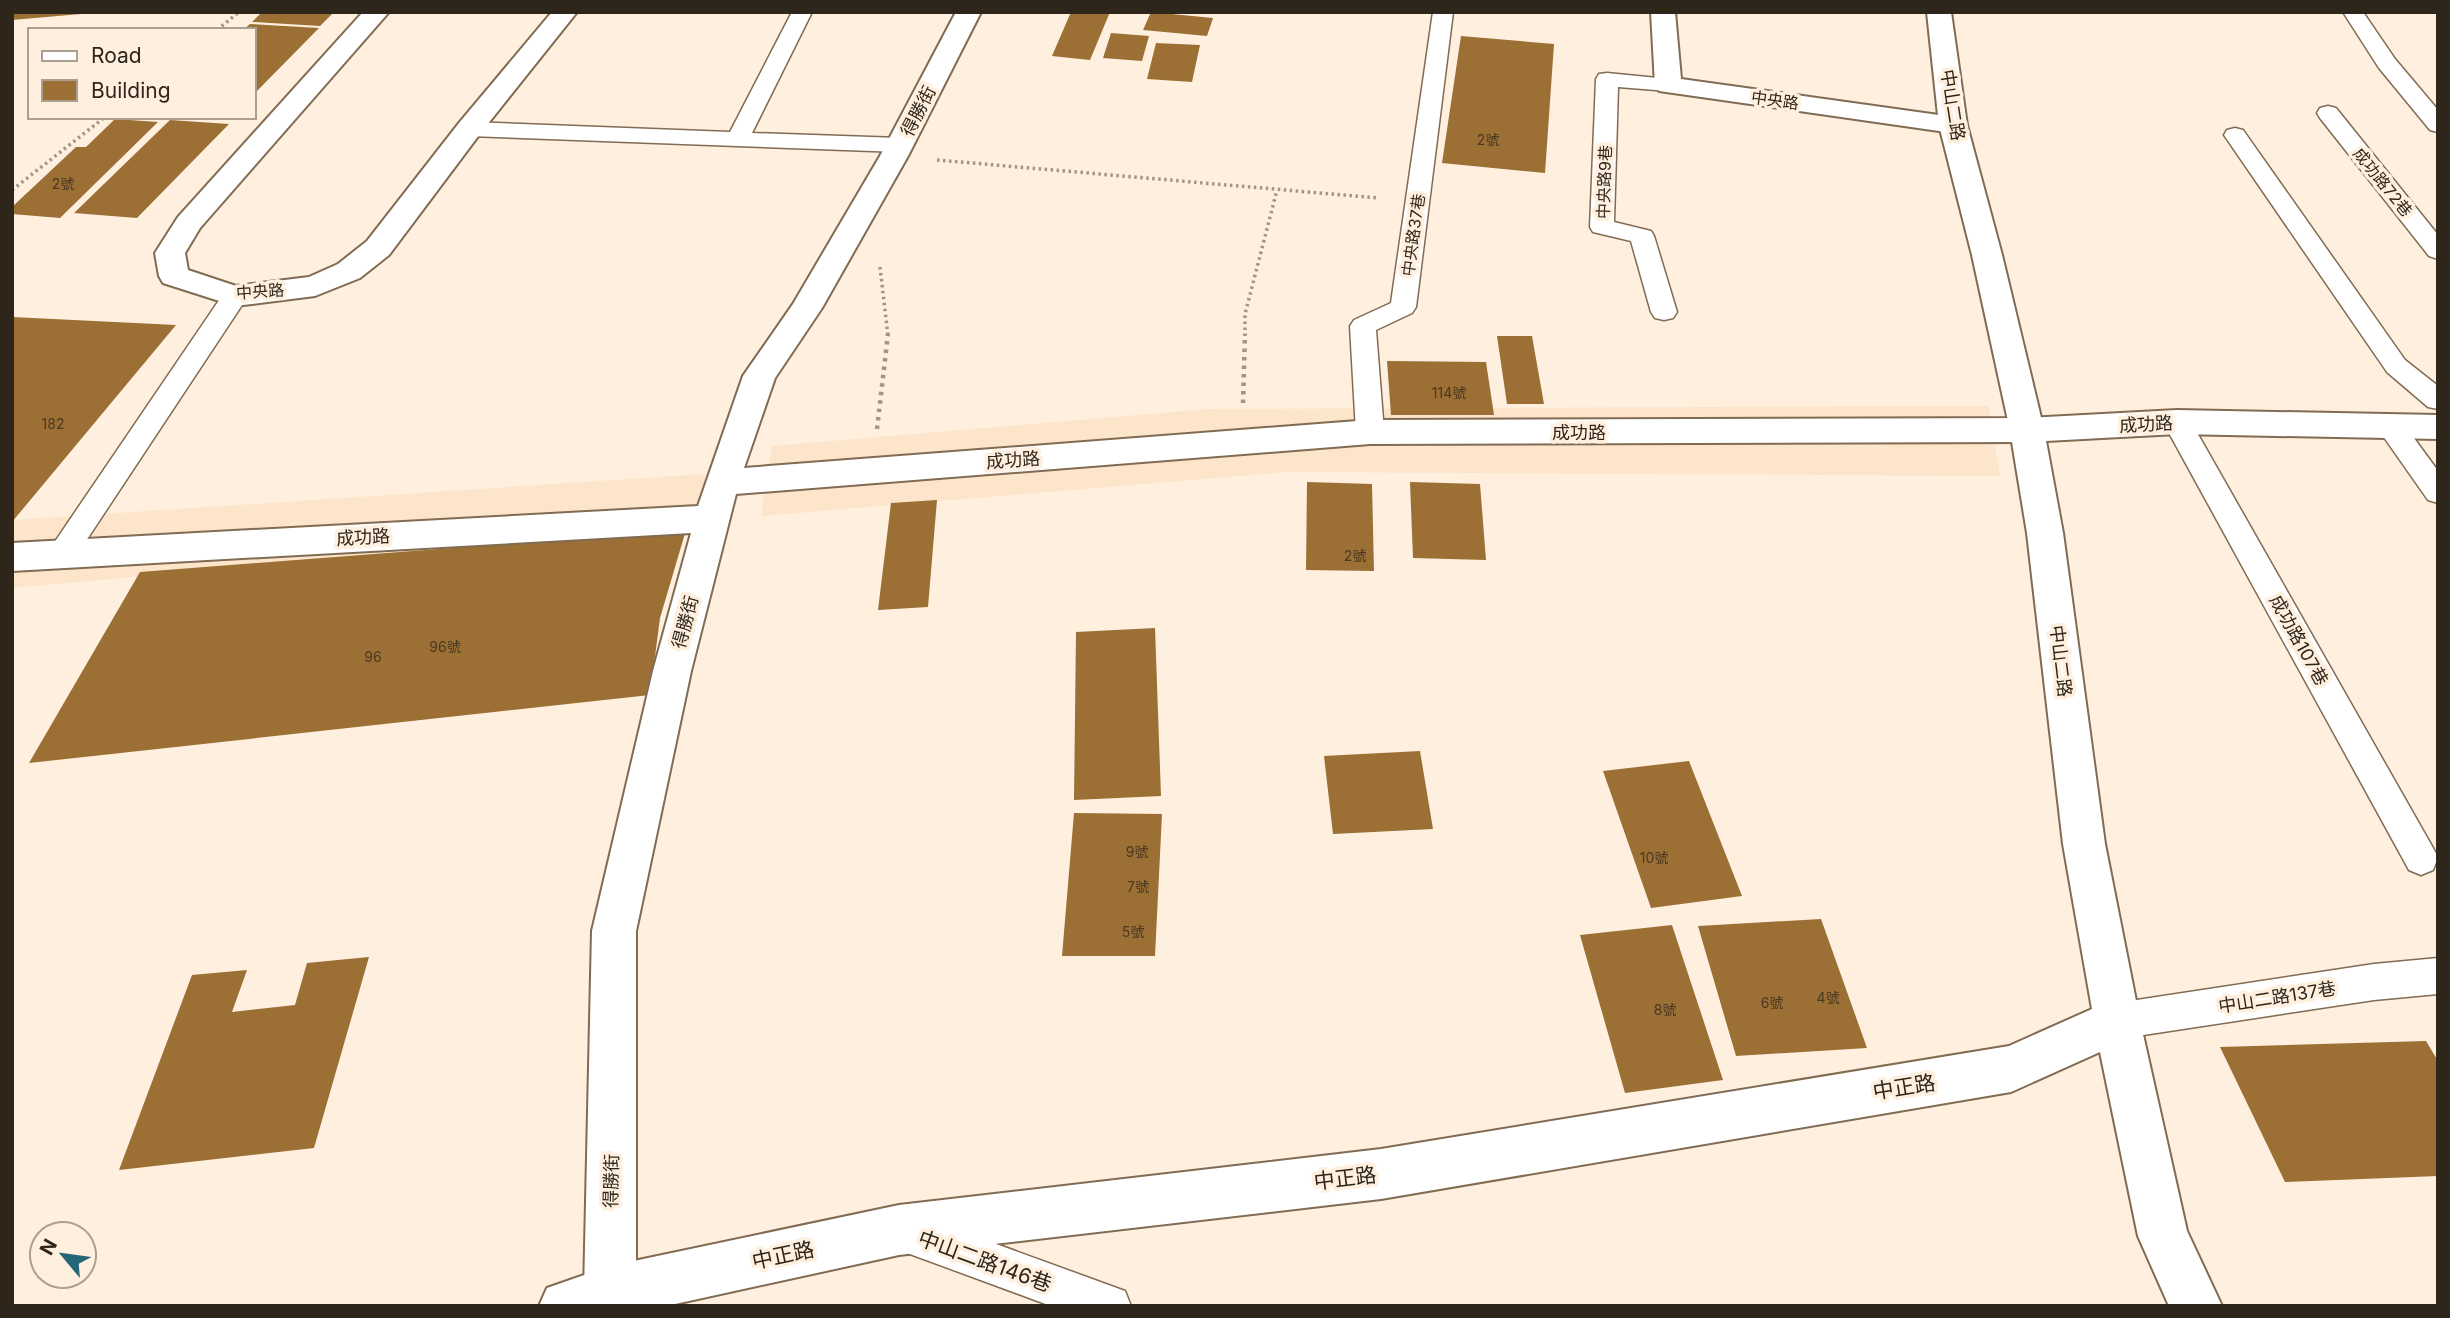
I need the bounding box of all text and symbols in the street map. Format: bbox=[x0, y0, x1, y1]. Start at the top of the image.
legend bbox=[28, 28, 256, 119]
text: Road bbox=[91, 43, 142, 68]
street label: 中山二路 bbox=[1937, 68, 1969, 142]
text: Building bbox=[91, 78, 171, 103]
street label: 得勝街 bbox=[896, 82, 940, 140]
street label: 中央路 bbox=[1750, 87, 1800, 113]
house number: 2號 bbox=[1477, 131, 1499, 148]
street label: 成功路72巷 bbox=[2349, 144, 2417, 220]
street label: 中央路9巷 bbox=[1593, 145, 1615, 219]
house number: 2號 bbox=[52, 175, 74, 192]
street label: 中央路37巷 bbox=[1397, 193, 1429, 277]
street label: 中央路 bbox=[235, 279, 285, 303]
house number: 114號 bbox=[1432, 384, 1466, 401]
street label: 成功路 bbox=[2118, 412, 2174, 436]
house number: 182 bbox=[42, 415, 64, 432]
street label: 成功路 bbox=[1552, 422, 1606, 443]
street label: 成功路 bbox=[985, 448, 1041, 472]
street label: 成功路 bbox=[335, 525, 391, 549]
house number: 2號 bbox=[1344, 547, 1366, 564]
street label: 成功路107巷 bbox=[2265, 591, 2333, 689]
street label: 得勝街 bbox=[668, 593, 702, 651]
street label: 中山二路 bbox=[2046, 624, 2076, 698]
house number: 96號 bbox=[429, 638, 461, 655]
house number: 96 bbox=[364, 648, 382, 665]
house number: 9號 bbox=[1126, 843, 1148, 860]
house number: 10號 bbox=[1640, 849, 1668, 866]
house number: 7號 bbox=[1127, 878, 1149, 895]
house number: 5號 bbox=[1122, 923, 1144, 940]
street label: 中山二路137巷 bbox=[2217, 977, 2337, 1017]
house number: 4號 bbox=[1816, 989, 1840, 1006]
house number: 6號 bbox=[1761, 994, 1783, 1011]
house number: 8號 bbox=[1654, 1001, 1676, 1018]
street label: 中正路 bbox=[1871, 1070, 1937, 1104]
street label: 得勝街 bbox=[600, 1154, 622, 1208]
street label: 中正路 bbox=[1312, 1162, 1378, 1194]
north arrow bbox=[28, 1220, 98, 1290]
street label: 中山二路146巷 bbox=[915, 1225, 1055, 1297]
text: N bbox=[35, 1235, 62, 1259]
street label: 中正路 bbox=[750, 1236, 816, 1274]

